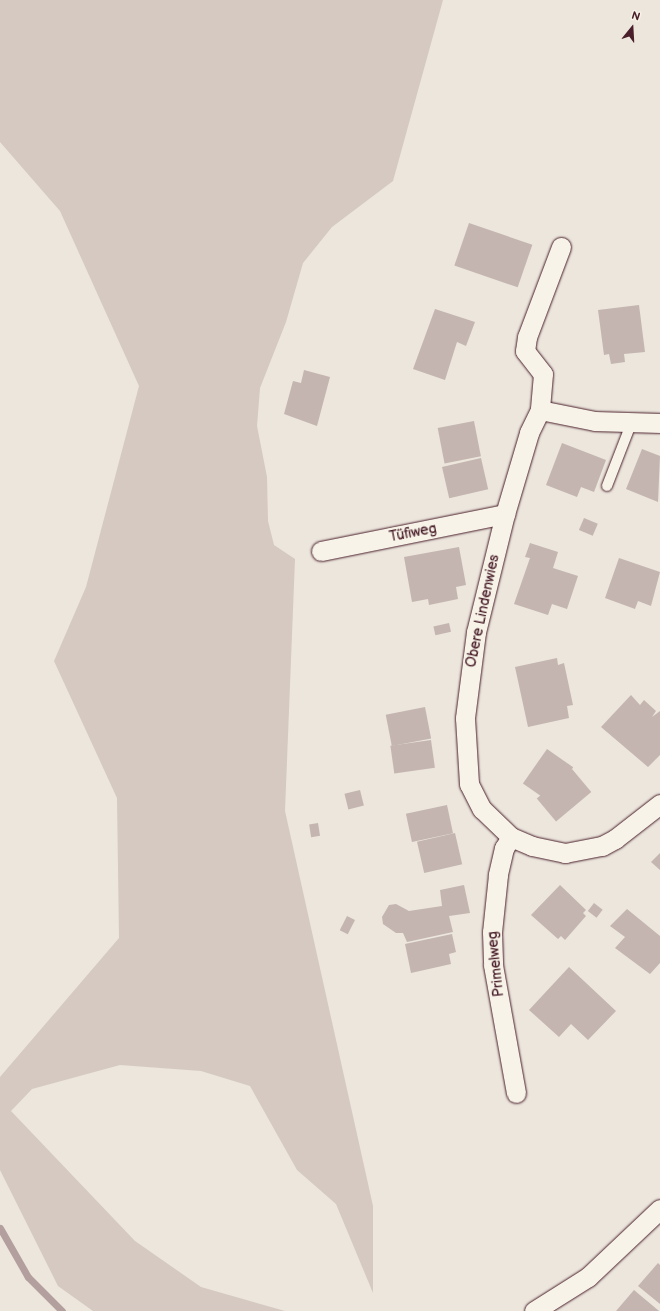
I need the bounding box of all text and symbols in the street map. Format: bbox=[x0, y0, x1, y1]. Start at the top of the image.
north arrow bbox=[612, 8, 652, 48]
text: N bbox=[630, 9, 642, 24]
street label: Tüfiweg bbox=[388, 520, 438, 546]
street label: Obere Lindenwies bbox=[463, 553, 503, 669]
street label: Primelweg bbox=[484, 930, 508, 998]

